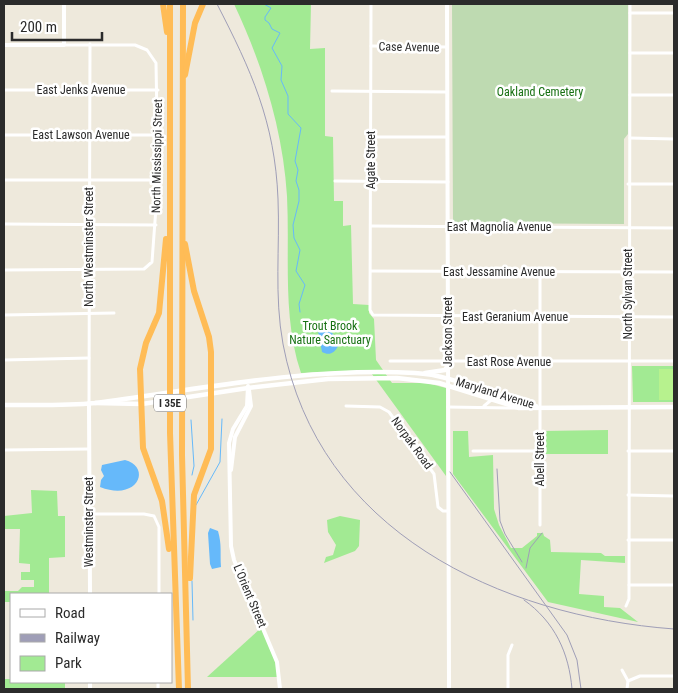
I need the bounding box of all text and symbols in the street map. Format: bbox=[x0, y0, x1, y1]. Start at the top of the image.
scale bar bbox=[12, 10, 102, 42]
text: 200 m bbox=[20, 18, 57, 36]
street label: Case Avenue bbox=[378, 39, 440, 55]
street label: East Jenks Avenue bbox=[37, 83, 126, 97]
park label: Oakland Cemetery bbox=[497, 85, 583, 99]
street label: North Mississippi Street bbox=[149, 98, 165, 213]
street label: East Lawson Avenue bbox=[32, 128, 130, 142]
street label: Agate Street bbox=[364, 130, 378, 189]
street label: North Westminster Street bbox=[82, 187, 96, 307]
street label: East Magnolia Avenue bbox=[447, 220, 552, 234]
street label: North Sylvan Street bbox=[621, 248, 635, 339]
street label: East Jessamine Avenue bbox=[443, 265, 555, 279]
street label: Jackson Street bbox=[441, 296, 455, 367]
street label: East Geranium Avenue bbox=[462, 310, 568, 324]
park label: Trout Brook Nature Sanctuary bbox=[289, 319, 371, 347]
street label: East Rose Avenue bbox=[467, 355, 552, 369]
street label: Maryland Avenue bbox=[454, 374, 536, 412]
road number: I 35E bbox=[154, 394, 186, 412]
street label: Norpak Road bbox=[388, 414, 436, 472]
street label: Abell Street bbox=[533, 431, 547, 486]
street label: Westminster Street bbox=[82, 476, 96, 567]
street label: L'Orient Street bbox=[230, 562, 270, 630]
legend bbox=[10, 593, 172, 683]
text: Road bbox=[55, 604, 85, 622]
text: Railway bbox=[55, 629, 100, 647]
text: Park bbox=[55, 654, 82, 672]

